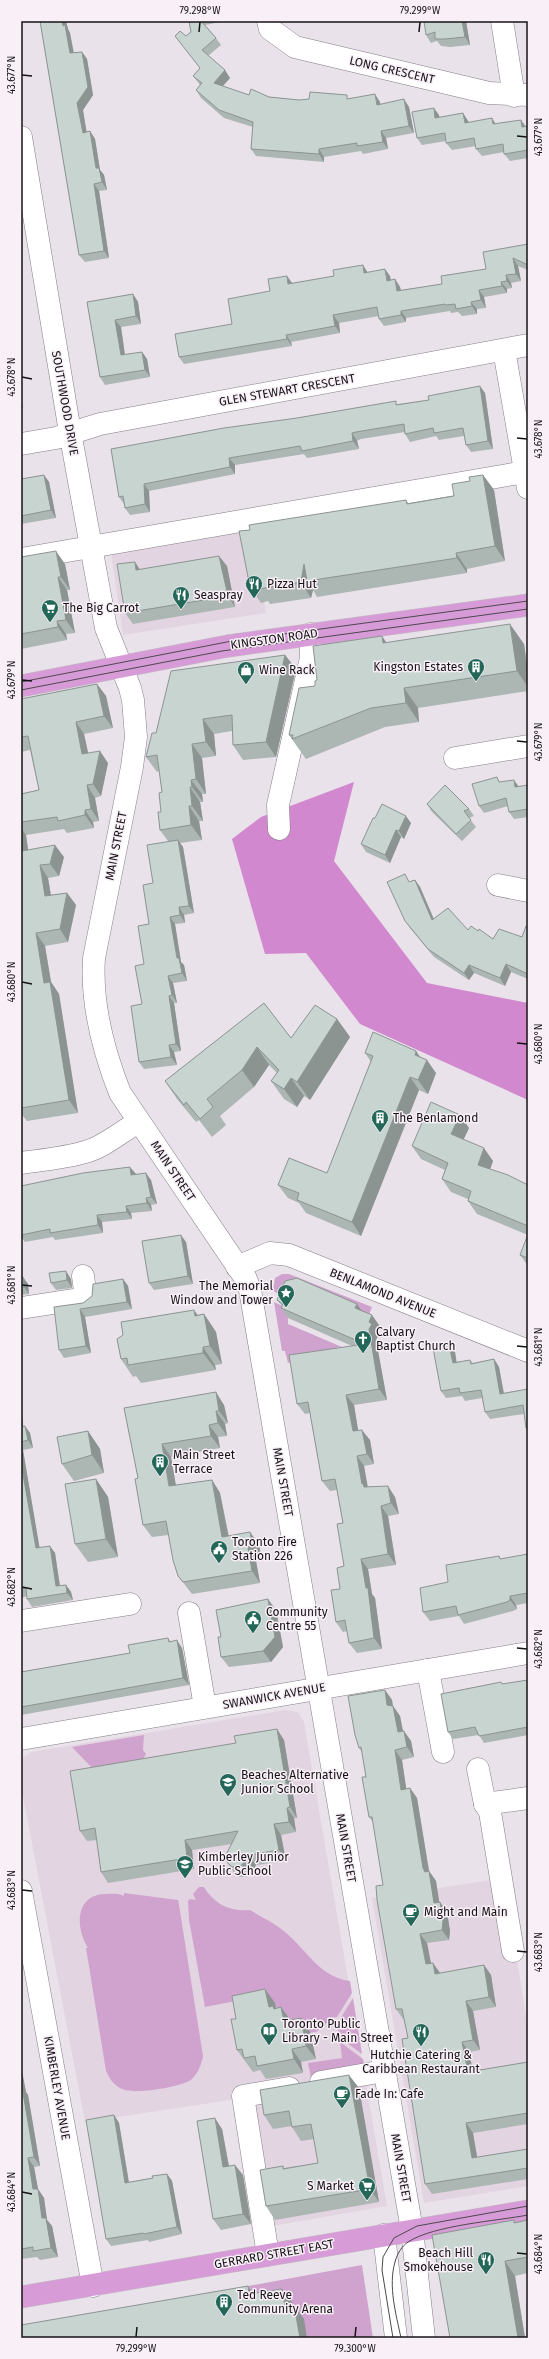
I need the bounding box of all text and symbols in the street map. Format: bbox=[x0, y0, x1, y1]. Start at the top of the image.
text: 79.298°W bbox=[179, 5, 221, 17]
text: 79.299°W bbox=[400, 5, 441, 17]
street label: LONG CRESCENT bbox=[348, 53, 437, 87]
text: 43.677°N bbox=[6, 56, 18, 94]
text: 43.677°N bbox=[533, 118, 545, 156]
street label: SOUTHWOOD DRIVE bbox=[49, 349, 81, 457]
text: 43.678°N bbox=[6, 357, 18, 397]
street label: GLEN STEWART CRESCENT bbox=[218, 371, 357, 409]
text: 43.678°N bbox=[533, 419, 545, 459]
restaurant icon: Pizza Hut bbox=[244, 574, 264, 599]
place label: Pizza Hut bbox=[267, 577, 318, 591]
restaurant icon: Seaspray bbox=[171, 585, 191, 610]
place label: Seaspray bbox=[194, 588, 243, 602]
supermarket icon: The Big Carrot bbox=[40, 598, 60, 623]
place label: The Big Carrot bbox=[63, 601, 140, 615]
street label: KINGSTON ROAD bbox=[229, 626, 319, 652]
building icon: Kingston Estates bbox=[466, 657, 486, 682]
text: 43.679°N bbox=[6, 660, 18, 700]
shop icon: Wine Rack bbox=[236, 660, 256, 685]
place label: Kingston Estates bbox=[373, 660, 463, 674]
place label: Wine Rack bbox=[259, 663, 315, 677]
text: 43.679°N bbox=[533, 722, 545, 762]
street label: MAIN STREET bbox=[102, 810, 130, 882]
text: 43.680°N bbox=[6, 962, 18, 1002]
text: 43.680°N bbox=[533, 1024, 545, 1064]
building icon: The Benlamond bbox=[370, 1108, 390, 1133]
place label: The Benlamond bbox=[393, 1111, 478, 1125]
street label: MAIN STREET bbox=[148, 1138, 199, 1205]
text: 43.681°N bbox=[6, 1265, 18, 1305]
street label: BENLAMOND AVENUE bbox=[328, 1265, 438, 1321]
place label: The Memorial Window and Tower bbox=[170, 1279, 273, 1307]
place icon: The Memorial Window and Tower bbox=[276, 1283, 296, 1308]
place label: Calvary Baptist Church bbox=[376, 1325, 455, 1353]
text: 43.681°N bbox=[533, 1327, 545, 1367]
church icon: Calvary Baptist Church bbox=[353, 1329, 373, 1354]
street label: MAIN STREET bbox=[270, 1446, 296, 1518]
place label: Main Street Terrace bbox=[173, 1448, 236, 1476]
building icon: Main Street Terrace bbox=[150, 1452, 170, 1477]
place label: Toronto Fire Station 226 bbox=[232, 1535, 297, 1563]
public building icon: Toronto Fire Station 226 bbox=[209, 1539, 229, 1564]
text: 43.682°N bbox=[6, 1567, 18, 1607]
place label: Community Centre 55 bbox=[266, 1605, 328, 1633]
public building icon: Community Centre 55 bbox=[243, 1609, 263, 1634]
text: 43.682°N bbox=[533, 1629, 545, 1669]
street label: SWANWICK AVENUE bbox=[221, 1680, 327, 1712]
place label: Beaches Alternative Junior School bbox=[241, 1768, 349, 1796]
school or university icon: Beaches Alternative Junior School bbox=[218, 1772, 238, 1797]
street label: MAIN STREET bbox=[333, 1812, 359, 1884]
place label: Kimberley Junior Public School bbox=[198, 1850, 289, 1878]
school or university icon: Kimberley Junior Public School bbox=[175, 1854, 195, 1879]
text: 43.683°N bbox=[6, 1870, 18, 1910]
cafe icon: Might and Main bbox=[401, 1902, 421, 1927]
place label: Might and Main bbox=[424, 1905, 508, 1919]
text: 43.683°N bbox=[533, 1932, 545, 1972]
place label: Toronto Public Library - Main Street bbox=[282, 2017, 394, 2045]
library icon: Toronto Public Library - Main Street bbox=[259, 2021, 279, 2046]
restaurant icon: Hutchie Catering & Caribbean Restaurant bbox=[411, 2022, 431, 2047]
street label: KIMBERLEY AVENUE bbox=[41, 2035, 73, 2141]
place label: Hutchie Catering & Caribbean Restaurant bbox=[362, 2048, 480, 2076]
cafe icon: Fade In: Cafe bbox=[332, 2084, 352, 2109]
place label: Fade In: Cafe bbox=[355, 2087, 424, 2101]
street label: MAIN STREET bbox=[388, 2132, 414, 2204]
text: 43.684°N bbox=[6, 2172, 18, 2212]
supermarket icon: S Market bbox=[357, 2176, 377, 2201]
place label: S Market bbox=[307, 2179, 355, 2193]
text: 43.684°N bbox=[533, 2234, 545, 2274]
street label: GERRARD STREET EAST bbox=[213, 2236, 336, 2271]
place label: Beach Hill Smokehouse bbox=[403, 2246, 473, 2274]
restaurant icon: Beach Hill Smokehouse bbox=[476, 2250, 496, 2275]
place label: Ted Reeve Community Arena bbox=[237, 2288, 333, 2316]
building icon: Ted Reeve Community Arena bbox=[214, 2292, 234, 2317]
text: 79.299°W bbox=[116, 2343, 157, 2355]
text: 79.300°W bbox=[334, 2343, 377, 2355]

